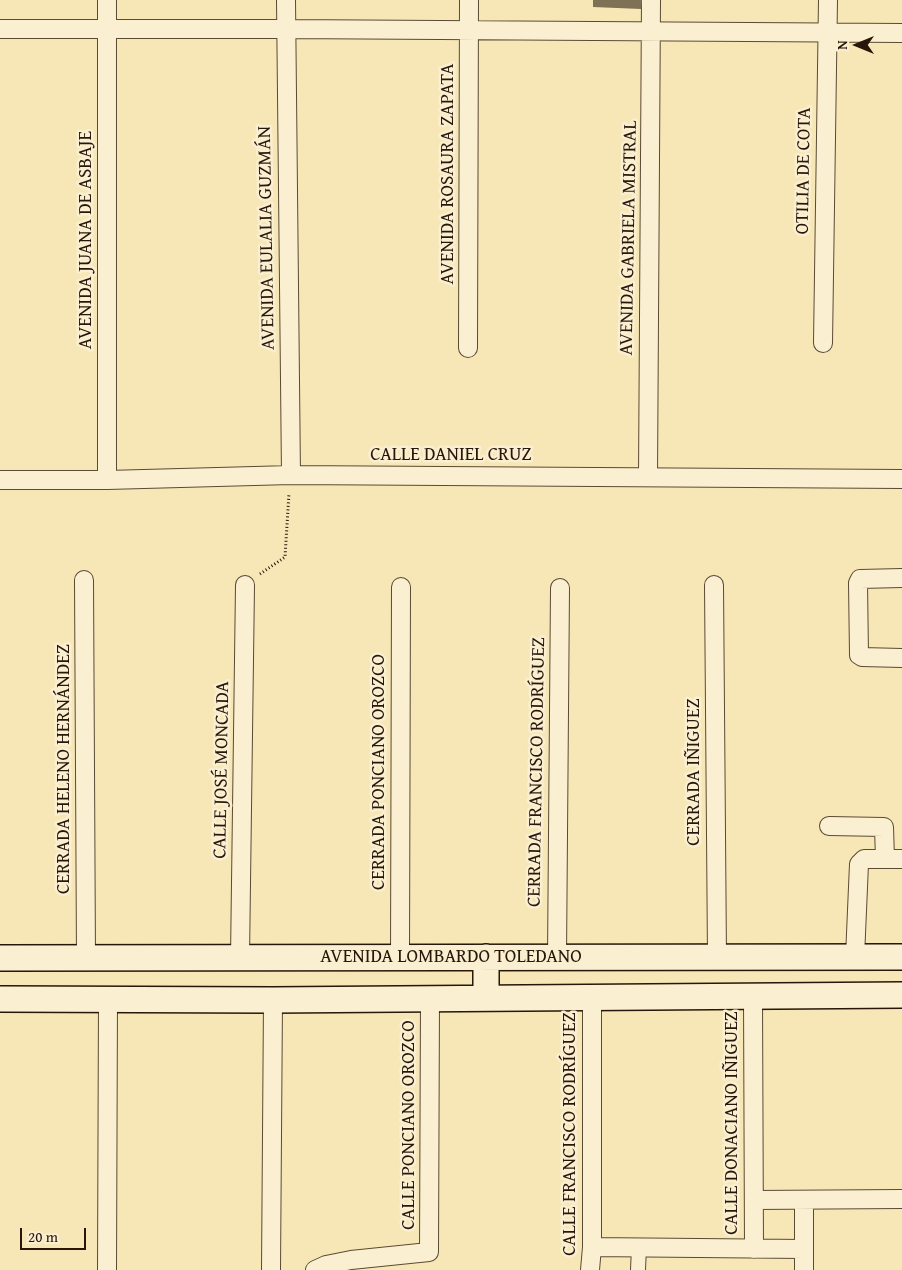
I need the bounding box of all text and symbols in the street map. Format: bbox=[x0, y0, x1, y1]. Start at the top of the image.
north arrow bbox=[832, 20, 882, 70]
text: N bbox=[832, 40, 852, 50]
street label: AVENIDA ROSAURA ZAPATA bbox=[437, 63, 459, 285]
street label: OTILIA DE COTA bbox=[791, 107, 817, 235]
street label: AVENIDA GABRIELA MISTRAL bbox=[616, 120, 642, 356]
street label: AVENIDA EULALIA GUZMÁN bbox=[254, 126, 280, 350]
street label: AVENIDA JUANA DE ASBAJE bbox=[75, 131, 97, 349]
street label: CALLE DANIEL CRUZ bbox=[370, 444, 532, 466]
street label: CERRADA FRANCISCO RODRÍGUEZ bbox=[523, 637, 551, 907]
street label: CERRADA HELENO HERNÁNDEZ bbox=[53, 644, 75, 894]
street label: CERRADA PONCIANO OROZCO bbox=[368, 654, 390, 890]
street label: CALLE JOSÉ MONCADA bbox=[209, 681, 235, 859]
street label: CERRADA IÑIGUEZ bbox=[683, 698, 705, 846]
street label: AVENIDA LOMBARDO TOLEDANO bbox=[320, 946, 582, 968]
street label: CALLE DONACIANO IÑIGUEZ bbox=[721, 1011, 743, 1235]
street label: CALLE FRANCISCO RODRÍGUEZ bbox=[559, 1012, 581, 1256]
street label: CALLE PONCIANO OROZCO bbox=[398, 1020, 420, 1230]
scale bar bbox=[22, 1218, 89, 1250]
text: 20 m bbox=[28, 1226, 58, 1247]

